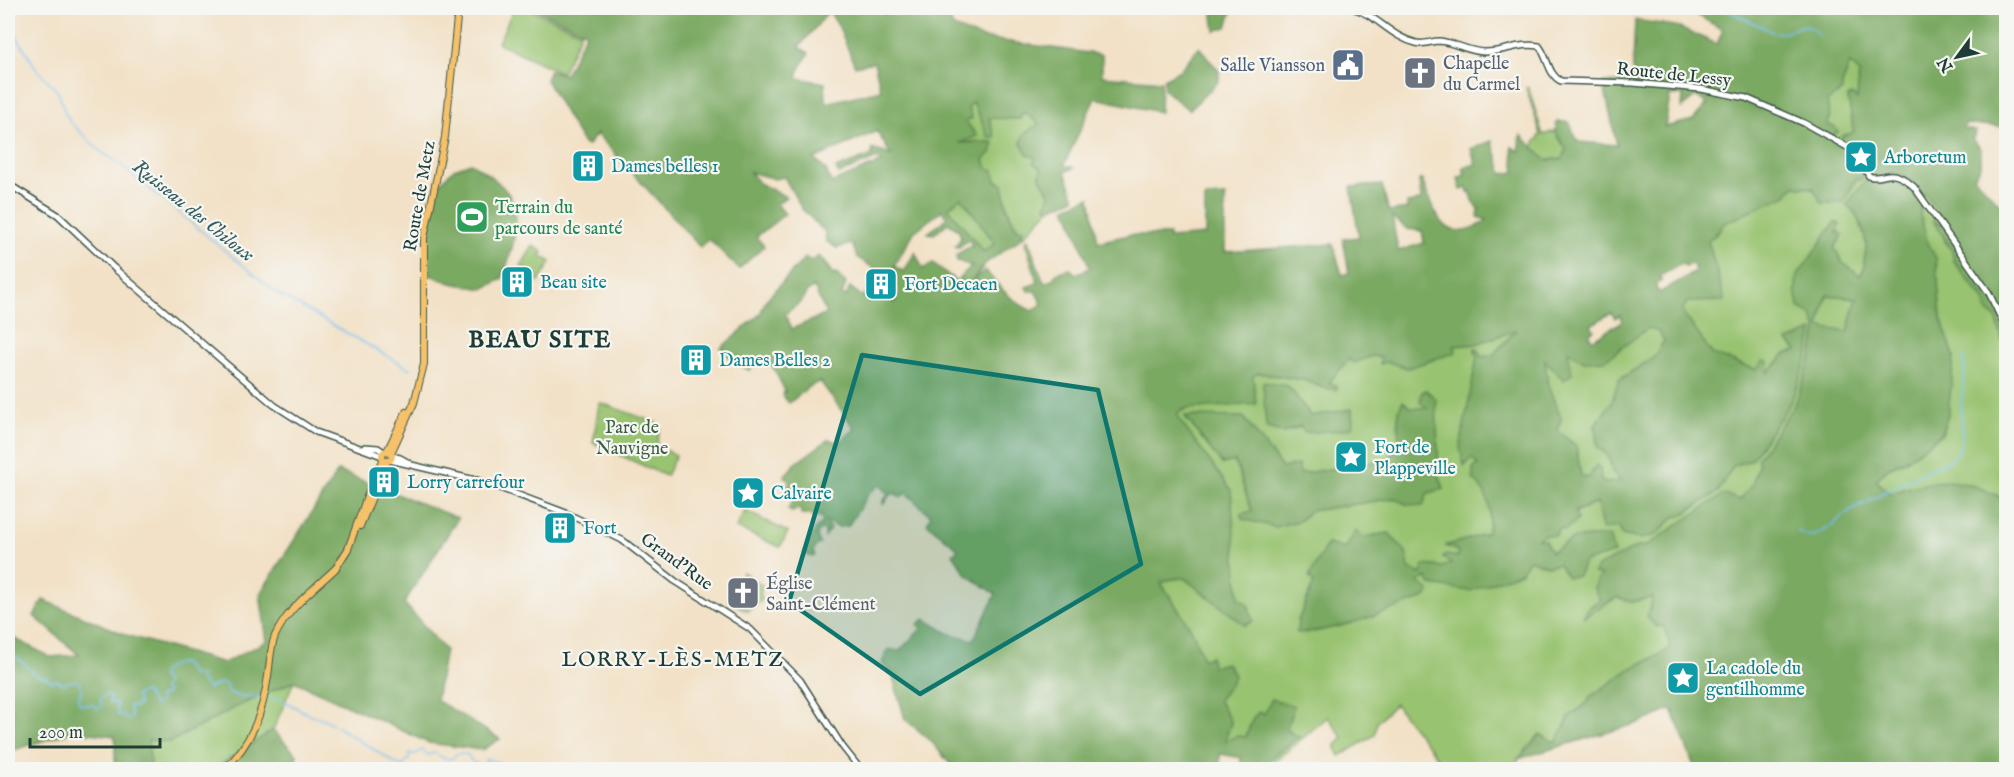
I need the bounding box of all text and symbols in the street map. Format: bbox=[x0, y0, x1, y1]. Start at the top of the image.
north arrow bbox=[1927, 27, 1987, 87]
public building icon: Salle Viansson bbox=[1330, 47, 1366, 83]
place label: Chapelle du Carmel bbox=[1443, 53, 1520, 97]
text: N bbox=[1934, 53, 1959, 76]
place label: Salle Viansson bbox=[1220, 55, 1325, 78]
church icon: Chapelle du Carmel bbox=[1402, 55, 1438, 91]
street label: Route de Lessy bbox=[1615, 58, 1733, 93]
street label: Route de Metz bbox=[399, 139, 442, 254]
place icon: Arboretum bbox=[1843, 139, 1879, 175]
place label: Arboretum bbox=[1883, 147, 1966, 170]
building icon: Dames belles 1 bbox=[570, 148, 606, 184]
water label: Ruisseau des Chiloux bbox=[127, 154, 259, 268]
place label: Dames belles 1 bbox=[611, 156, 718, 179]
place label: Terrain du parcours de santé bbox=[495, 197, 623, 241]
sports icon: Terrain du parcours de santé bbox=[454, 199, 490, 235]
building icon: Beau site bbox=[499, 264, 535, 300]
building icon: Fort Decaen bbox=[863, 266, 899, 302]
place label: Beau site bbox=[540, 272, 607, 295]
place label: Fort Decaen bbox=[904, 274, 998, 297]
district label: BEAU SITE bbox=[468, 325, 612, 356]
building icon: Dames Belles 2 bbox=[678, 342, 714, 378]
place label: Dames Belles 2 bbox=[719, 350, 831, 373]
park label: Parc de Nauvigne bbox=[596, 417, 668, 461]
place label: Fort de Plappeville bbox=[1374, 437, 1456, 481]
place icon: Fort de Plappeville bbox=[1333, 439, 1369, 475]
building icon: Lorry carrefour bbox=[366, 464, 402, 500]
place label: Lorry carrefour bbox=[407, 472, 525, 495]
place icon: Calvaire bbox=[730, 475, 766, 511]
place label: Calvaire bbox=[771, 483, 832, 506]
building icon: Fort bbox=[542, 510, 578, 546]
place label: Fort bbox=[583, 518, 617, 541]
street label: Grand'Rue bbox=[635, 528, 717, 596]
place label: Église Saint-Clément bbox=[766, 571, 876, 617]
church icon: Église Saint-Clément bbox=[725, 575, 761, 611]
district label: LORRY-LÈS-METZ bbox=[562, 646, 784, 674]
place label: La cadole du gentilhomme bbox=[1706, 658, 1805, 702]
place icon: La cadole du gentilhomme bbox=[1665, 660, 1701, 696]
scale bar bbox=[30, 711, 160, 749]
text: 200 m bbox=[39, 722, 83, 745]

